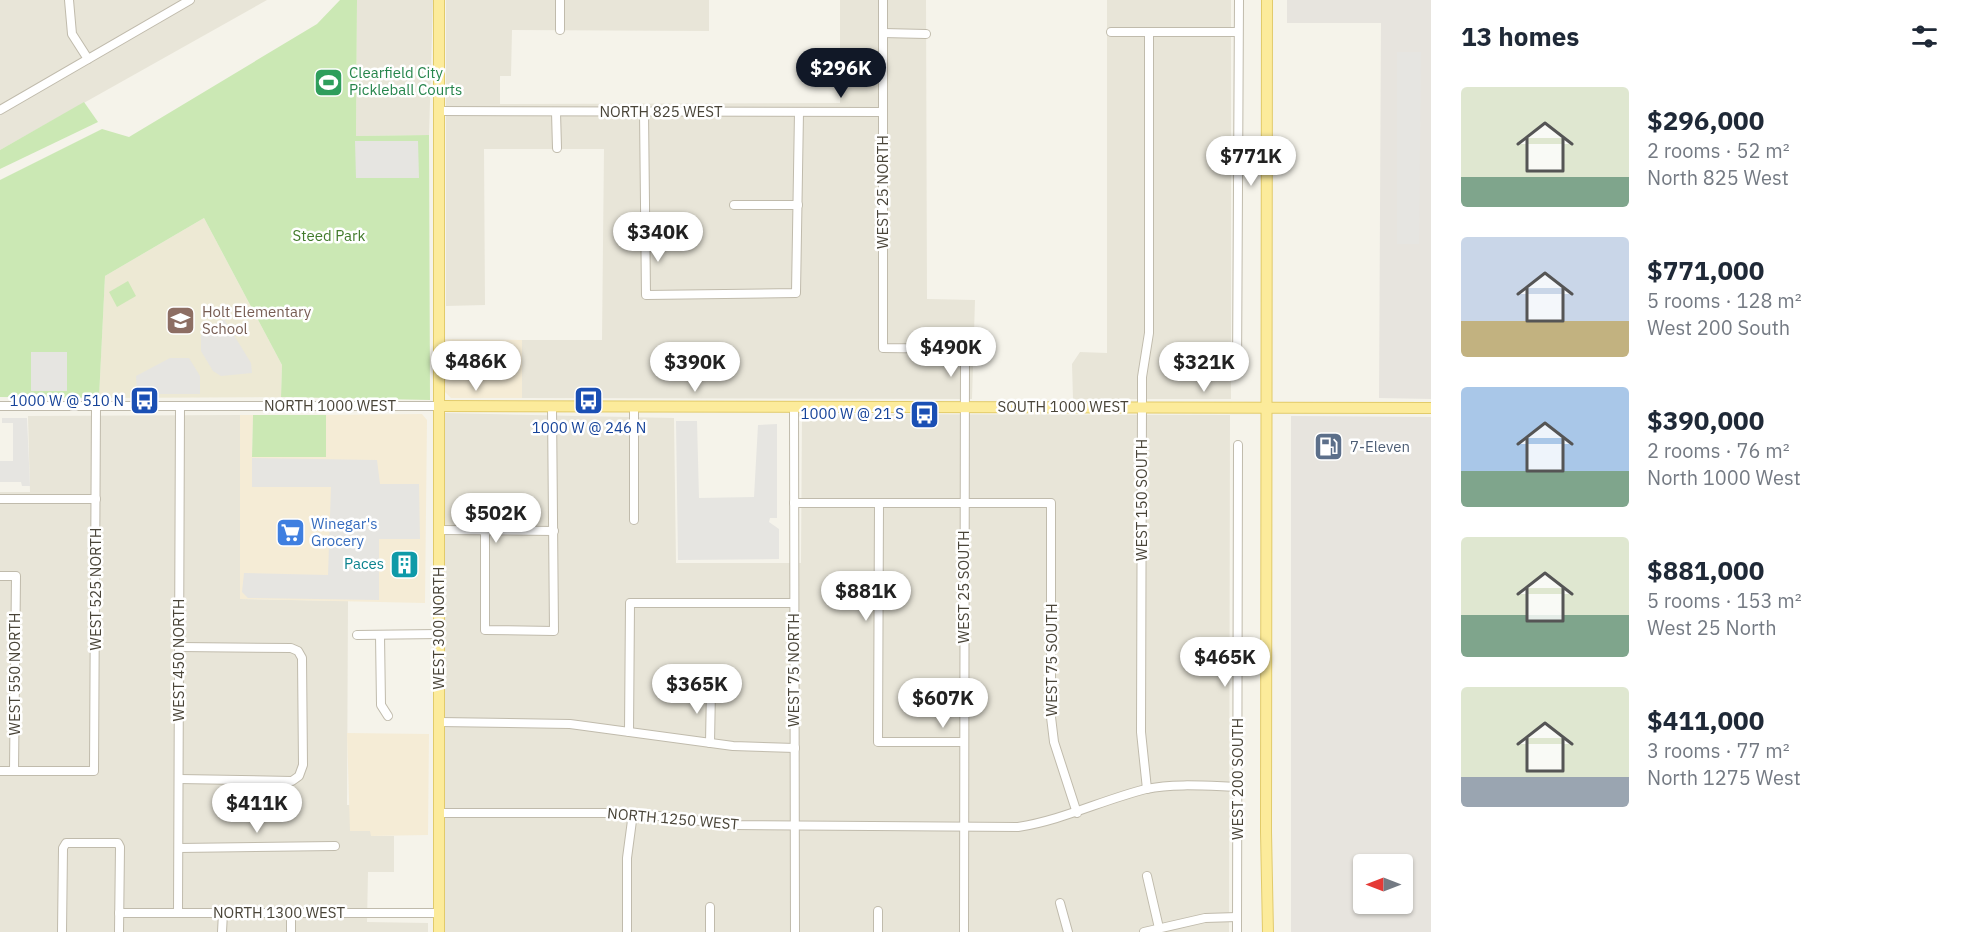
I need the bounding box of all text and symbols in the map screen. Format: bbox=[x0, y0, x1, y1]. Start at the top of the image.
text: 13 homes bbox=[1461, 19, 1579, 53]
icon: filters bbox=[1908, 20, 1941, 53]
pin: $296K bbox=[799, 48, 883, 99]
text: $296K bbox=[810, 54, 872, 81]
place label: Clearfield City Pickleball Courts bbox=[349, 63, 462, 99]
sports icon: Clearfield City Pickleball Courts bbox=[312, 66, 344, 98]
street label: NORTH 825 WEST bbox=[600, 102, 723, 121]
text: $296,000 bbox=[1647, 103, 1764, 137]
icon: home bbox=[1509, 111, 1581, 183]
street label: WEST 25 NORTH bbox=[873, 135, 892, 249]
pin: $771K bbox=[1209, 136, 1293, 187]
text: 2 rooms · 52 m² bbox=[1647, 137, 1790, 164]
text: $771K bbox=[1220, 142, 1282, 169]
text: North 825 West bbox=[1647, 164, 1789, 191]
pin: $340K bbox=[616, 212, 700, 263]
text: $340K bbox=[627, 218, 689, 245]
park label: Steed Park bbox=[293, 226, 366, 245]
text: $771,000 bbox=[1647, 253, 1764, 287]
icon: home bbox=[1509, 261, 1581, 333]
text: 5 rooms · 128 m² bbox=[1647, 287, 1802, 314]
place label: Holt Elementary School bbox=[202, 302, 312, 338]
school or university icon: Holt Elementary School bbox=[165, 305, 197, 337]
text: West 200 South bbox=[1647, 314, 1790, 341]
pin: $490K bbox=[909, 327, 993, 378]
text: $490K bbox=[920, 333, 982, 360]
pin: $486K bbox=[434, 341, 518, 392]
pin: $390K bbox=[653, 342, 737, 393]
pin: $321K bbox=[1162, 342, 1246, 393]
text: $486K bbox=[445, 347, 507, 374]
text: $390K bbox=[664, 348, 726, 375]
text: $321K bbox=[1173, 348, 1235, 375]
bus stop icon: 1000 W @ 510 N bbox=[129, 385, 161, 417]
bus stop icon: 1000 W @ 246 N bbox=[573, 385, 605, 417]
place label: 1000 W @ 510 N bbox=[10, 391, 124, 410]
street label: NORTH 1000 WEST bbox=[264, 396, 396, 415]
street label: SOUTH 1000 WEST bbox=[998, 397, 1129, 416]
bus stop icon: 1000 W @ 21 S bbox=[909, 398, 941, 430]
text: $390,000 bbox=[1647, 403, 1764, 437]
place label: 1000 W @ 21 S bbox=[800, 404, 904, 423]
icon: home bbox=[1509, 411, 1581, 483]
place label: 1000 W @ 246 N bbox=[532, 418, 646, 437]
fuel station icon: 7-Eleven bbox=[1313, 431, 1345, 463]
place label: 7-Eleven bbox=[1350, 437, 1410, 456]
text: 2 rooms · 76 m² bbox=[1647, 437, 1790, 464]
street label: WEST 150 SOUTH bbox=[1132, 439, 1151, 561]
text: North 1000 West bbox=[1647, 464, 1801, 491]
pin: $502K bbox=[454, 493, 538, 544]
text: $502K bbox=[465, 499, 527, 526]
place label: Winegar's Grocery bbox=[311, 514, 378, 550]
supermarket icon: Winegar's Grocery bbox=[274, 517, 306, 549]
street label: WEST 525 NORTH bbox=[86, 528, 105, 650]
street label: WEST 25 SOUTH bbox=[954, 531, 973, 643]
building icon: Paces bbox=[389, 548, 421, 580]
text: $881,000 bbox=[1647, 553, 1764, 587]
place label: Paces bbox=[344, 554, 384, 573]
icon: home bbox=[1509, 561, 1581, 633]
street label: WEST 300 NORTH bbox=[429, 567, 448, 689]
pin: $881K bbox=[824, 571, 908, 622]
text: $881K bbox=[835, 577, 897, 604]
text: 5 rooms · 153 m² bbox=[1647, 587, 1802, 614]
street label: WEST 450 NORTH bbox=[169, 599, 188, 721]
street label: WEST 75 SOUTH bbox=[1042, 604, 1061, 716]
street label: WEST 550 NORTH bbox=[5, 613, 24, 735]
street label: WEST 75 NORTH bbox=[784, 613, 803, 727]
text: West 25 North bbox=[1647, 614, 1777, 641]
pin: $465K bbox=[1183, 637, 1267, 688]
text: $465K bbox=[1194, 643, 1256, 670]
pin: $365K bbox=[655, 664, 739, 715]
text: $365K bbox=[666, 670, 728, 697]
pin: $607K bbox=[901, 678, 985, 729]
text: $607K bbox=[912, 684, 974, 711]
text: $411,000 bbox=[1647, 703, 1764, 737]
icon: home bbox=[1509, 711, 1581, 783]
street label: WEST 200 SOUTH bbox=[1228, 718, 1247, 840]
text: 3 rooms · 77 m² bbox=[1647, 737, 1790, 764]
text: North 1275 West bbox=[1647, 764, 1801, 791]
pin: $411K bbox=[215, 783, 299, 834]
text: $411K bbox=[226, 789, 288, 816]
street label: NORTH 1250 WEST bbox=[606, 803, 740, 834]
north arrow bbox=[1353, 854, 1413, 914]
map controls bbox=[1353, 854, 1413, 914]
street label: NORTH 1300 WEST bbox=[213, 903, 345, 922]

